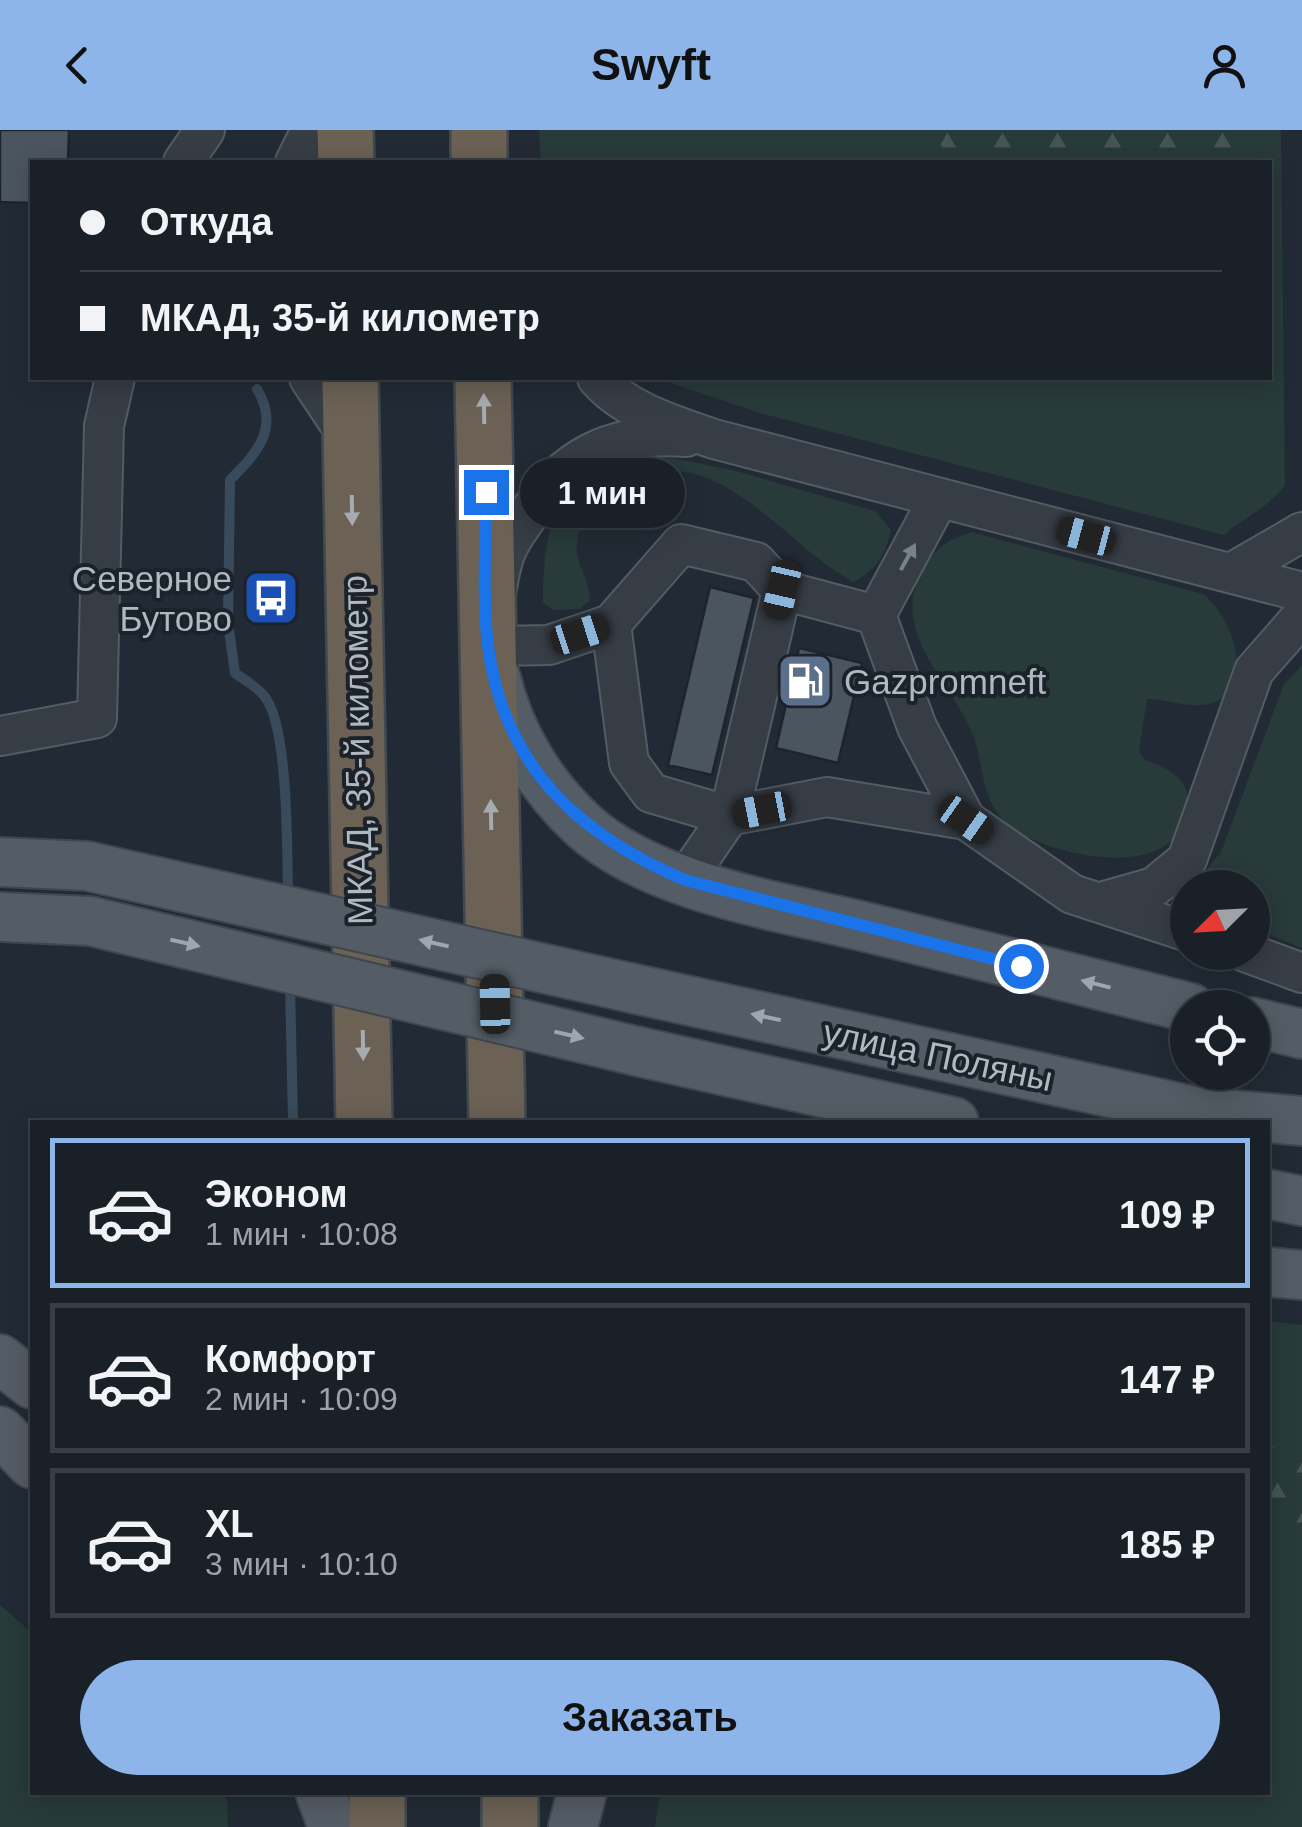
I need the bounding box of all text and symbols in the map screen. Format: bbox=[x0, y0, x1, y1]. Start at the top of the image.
icon: back bbox=[50, 38, 105, 93]
icon: person bbox=[1197, 38, 1252, 93]
text: Swyft bbox=[591, 39, 711, 90]
text: Откуда bbox=[140, 201, 273, 243]
text: МКАД, 35-й километр bbox=[140, 297, 540, 339]
one-way arrow bbox=[475, 392, 491, 424]
callout: 1 мин bbox=[521, 457, 686, 527]
route end bbox=[464, 470, 509, 515]
text: 1 мин bbox=[558, 475, 647, 511]
one-way arrow bbox=[345, 494, 361, 526]
car bbox=[1053, 514, 1119, 558]
one-way arrow bbox=[899, 542, 916, 571]
car bbox=[761, 557, 803, 623]
place label: Северное Бутово bbox=[72, 559, 232, 638]
bus stop icon: Северное Бутово bbox=[241, 568, 301, 628]
street label: МКАД, 35-й километр bbox=[334, 575, 380, 925]
car bbox=[547, 610, 613, 658]
fuel station icon: Gazpromneft bbox=[775, 651, 835, 711]
place label: Gazpromneft bbox=[844, 662, 1047, 701]
car bbox=[730, 790, 794, 830]
car bbox=[933, 791, 999, 849]
one-way arrow bbox=[483, 799, 499, 831]
north arrow bbox=[1170, 870, 1270, 970]
map controls bbox=[1170, 870, 1270, 1090]
one-way arrow bbox=[418, 935, 449, 951]
one-way arrow bbox=[170, 936, 201, 951]
route start bbox=[999, 944, 1044, 989]
car bbox=[479, 974, 511, 1034]
one-way arrow bbox=[1080, 976, 1111, 991]
button: locate bbox=[1170, 990, 1270, 1090]
one-way arrow bbox=[750, 1009, 781, 1025]
street label: улица Поляны bbox=[820, 1012, 1056, 1098]
one-way arrow bbox=[554, 1028, 585, 1043]
one-way arrow bbox=[355, 1029, 371, 1061]
icon: car bbox=[85, 1168, 175, 1258]
text: Эконом bbox=[205, 1173, 348, 1215]
text: 109 ₽ bbox=[1119, 1194, 1215, 1236]
text: 1 мин · 10:08 bbox=[205, 1216, 398, 1252]
icon: car bbox=[85, 1333, 175, 1423]
text: Комфорт bbox=[205, 1338, 376, 1380]
text: 147 ₽ bbox=[1119, 1359, 1215, 1401]
text: 2 мин · 10:09 bbox=[205, 1381, 398, 1417]
icon: car bbox=[85, 1498, 175, 1588]
text: XL bbox=[205, 1503, 254, 1545]
text: 185 ₽ bbox=[1119, 1524, 1215, 1566]
text: 3 мин · 10:10 bbox=[205, 1546, 398, 1582]
button: Заказать bbox=[80, 1660, 1220, 1775]

